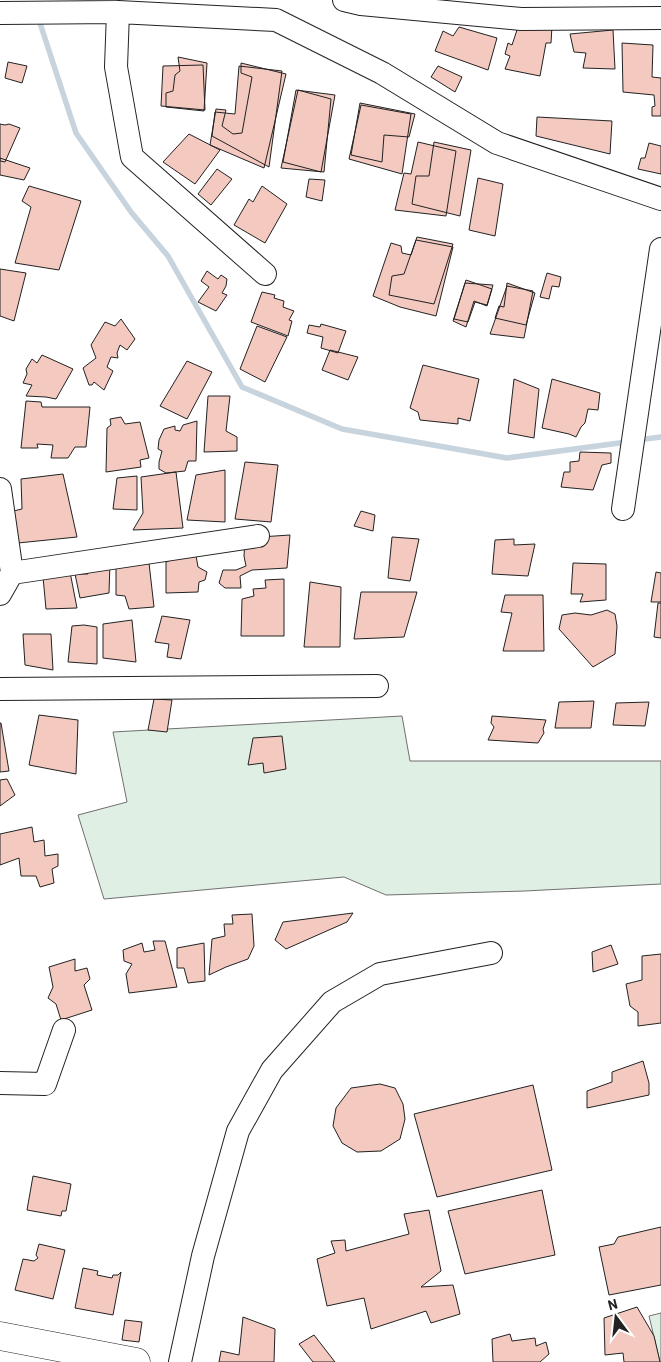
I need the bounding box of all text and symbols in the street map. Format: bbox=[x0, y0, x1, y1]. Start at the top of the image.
north arrow bbox=[591, 1292, 641, 1342]
text: N bbox=[606, 1295, 619, 1313]

